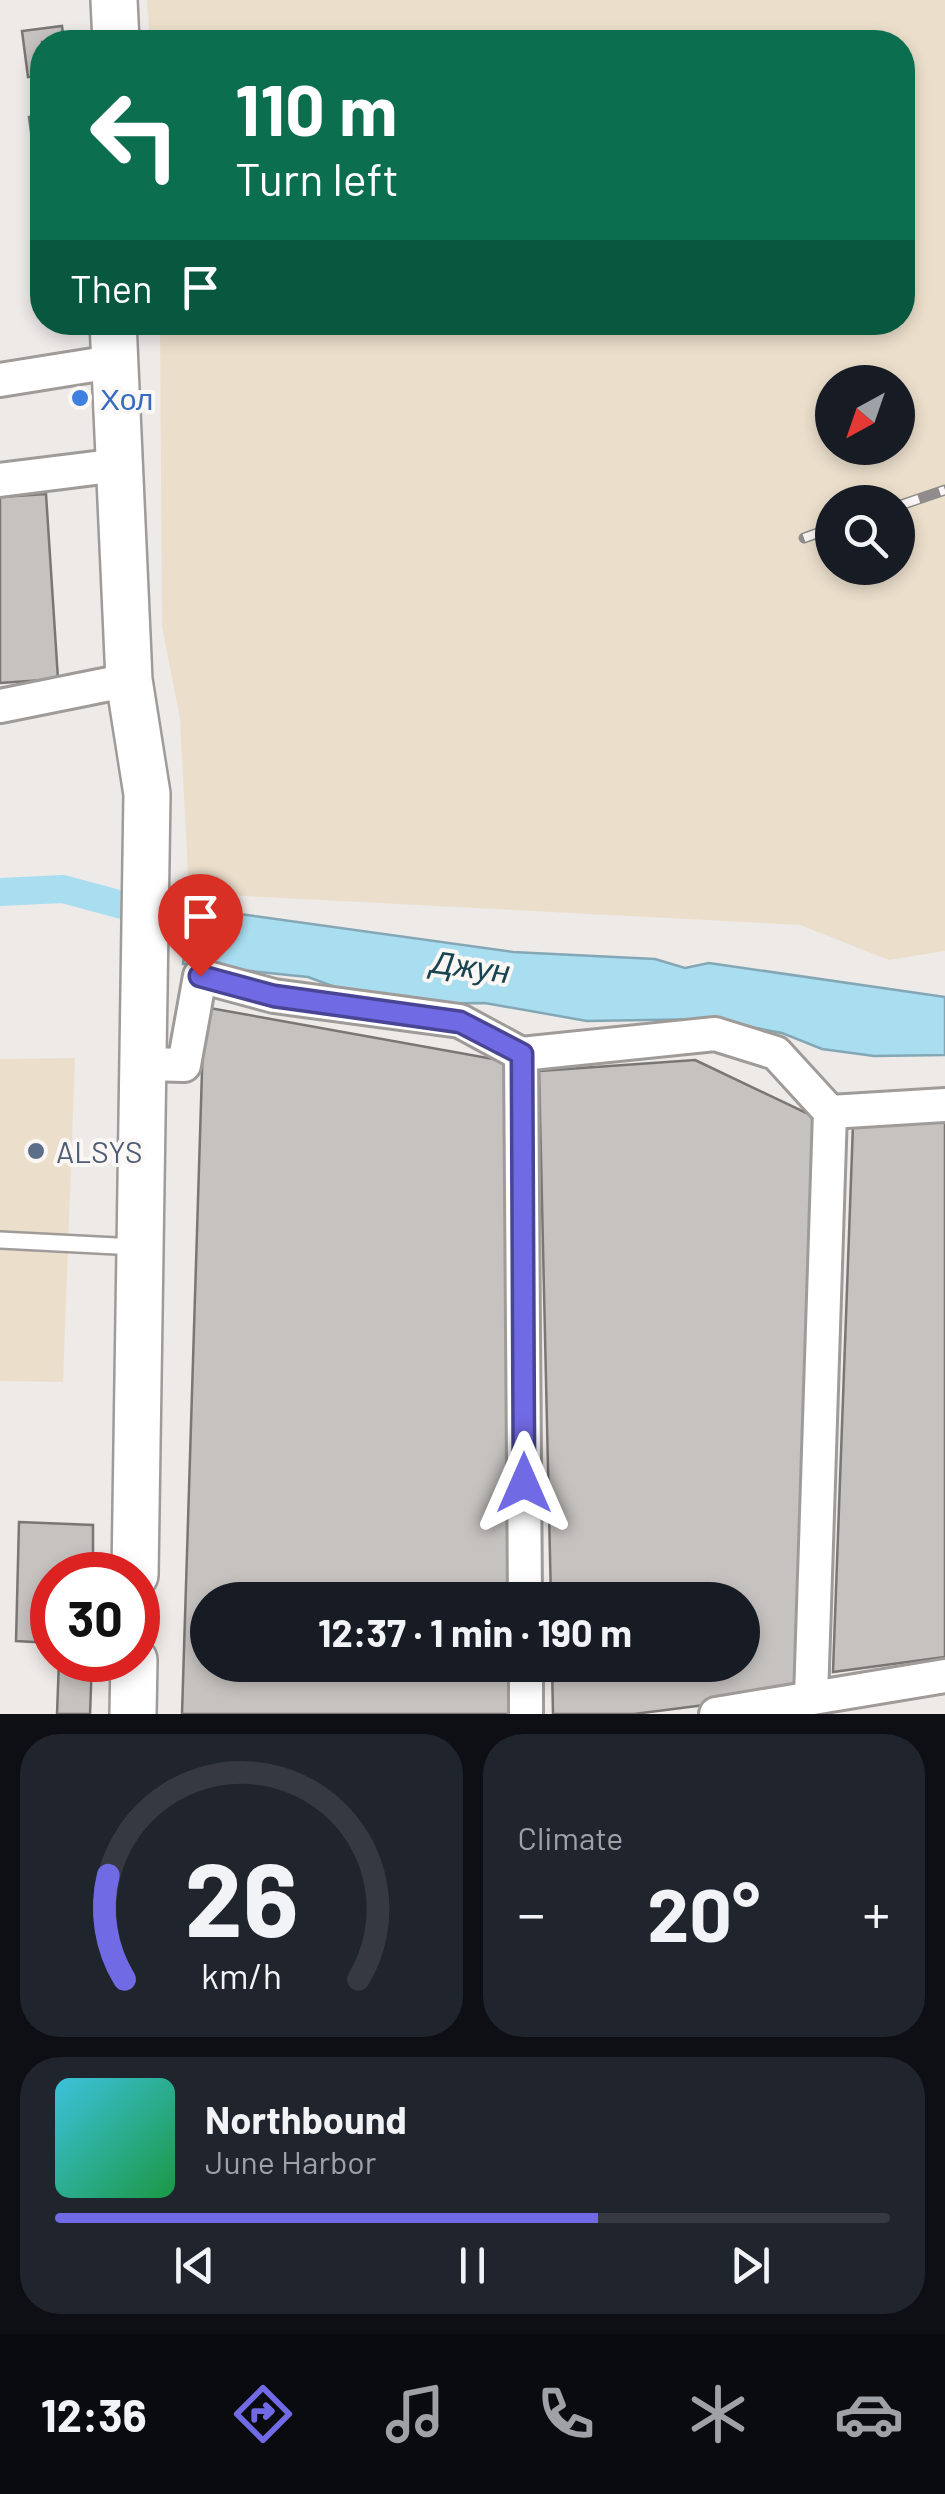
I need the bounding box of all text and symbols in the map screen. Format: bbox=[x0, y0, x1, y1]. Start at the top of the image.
text: 110 m bbox=[235, 66, 397, 150]
icon: left bbox=[70, 70, 200, 200]
text: Turn left bbox=[235, 151, 399, 205]
icon: arrive bbox=[173, 260, 228, 315]
text: Then bbox=[70, 265, 153, 311]
north arrow bbox=[815, 365, 915, 465]
map controls bbox=[815, 365, 915, 585]
place label: Хол bbox=[100, 380, 153, 416]
marker: Хол bbox=[69, 387, 91, 409]
button: search bbox=[815, 485, 915, 585]
pin bbox=[158, 874, 243, 977]
icon: arrive bbox=[173, 889, 228, 944]
water label: Джун bbox=[426, 940, 513, 990]
place label: ALSYS bbox=[56, 1133, 143, 1169]
marker: ALSYS bbox=[25, 1140, 47, 1162]
position arrow bbox=[472, 1431, 576, 1535]
speed limit sign: 30 bbox=[30, 1552, 160, 1682]
text: 12:37 · 1 min · 190 m bbox=[318, 1609, 632, 1655]
text: Climate bbox=[518, 1818, 623, 1856]
text: 26 bbox=[184, 1833, 298, 1958]
text: 20° bbox=[647, 1867, 760, 1957]
text: − bbox=[518, 1879, 545, 1945]
text: + bbox=[862, 1879, 890, 1945]
text: km/h bbox=[201, 1953, 282, 1996]
text: Northbound bbox=[205, 2096, 407, 2142]
text: June Harbor bbox=[205, 2142, 376, 2180]
icon: previous bbox=[167, 2238, 222, 2293]
icon: pause bbox=[445, 2238, 500, 2293]
icon: next bbox=[723, 2238, 778, 2293]
icon: directions bbox=[228, 2379, 298, 2449]
icon: music bbox=[380, 2379, 450, 2449]
icon: phone bbox=[531, 2379, 601, 2449]
icon: climate bbox=[683, 2379, 753, 2449]
icon: car bbox=[834, 2379, 904, 2449]
text: 12:36 bbox=[41, 2387, 147, 2441]

